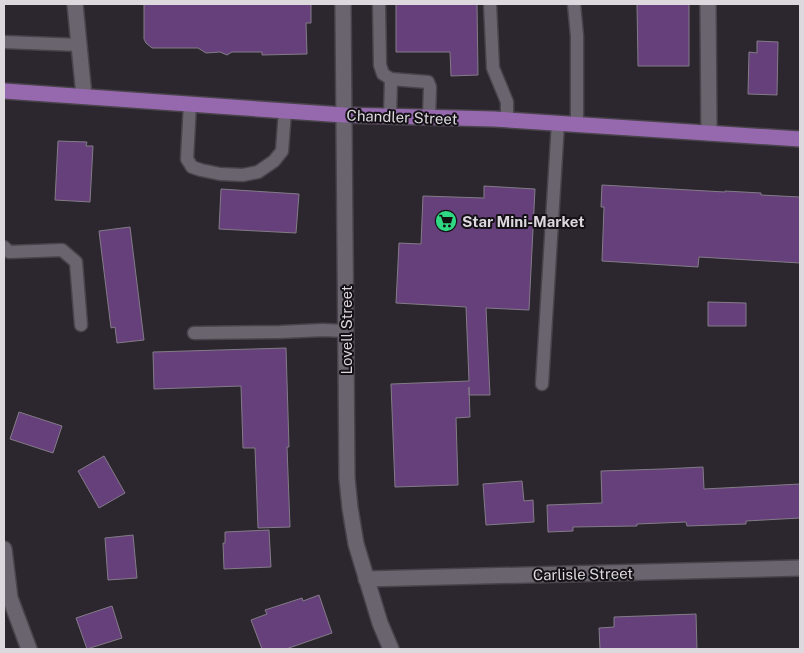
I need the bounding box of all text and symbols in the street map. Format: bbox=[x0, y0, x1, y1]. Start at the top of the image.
street label: Chandler Street bbox=[346, 107, 458, 127]
supermarket icon: Star Mini-Market bbox=[434, 209, 458, 233]
place label: Star Mini-Market bbox=[462, 213, 584, 230]
street label: Lovell Street bbox=[338, 285, 355, 374]
street label: Carlisle Street bbox=[533, 565, 633, 583]

